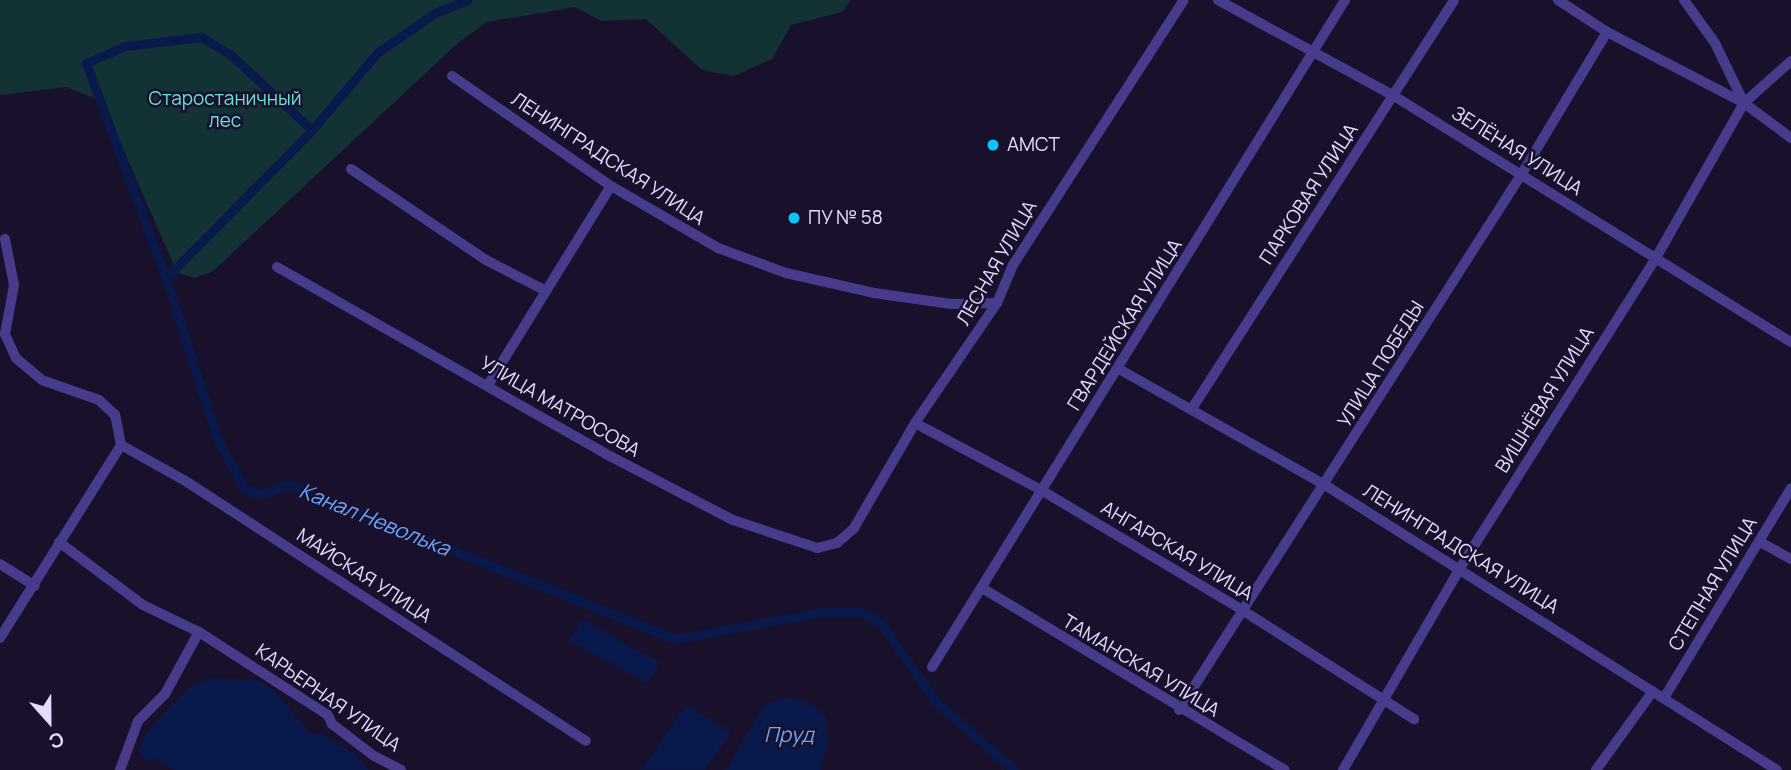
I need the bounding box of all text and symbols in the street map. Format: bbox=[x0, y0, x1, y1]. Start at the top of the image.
park label: Старостаничный лес bbox=[148, 88, 302, 132]
street label: ЛЕНИНГРАДСКАЯ УЛИЦА bbox=[507, 88, 709, 230]
street label: ЗЕЛЁНАЯ УЛИЦА bbox=[1448, 102, 1586, 200]
street label: ПАРКОВАЯ УЛИЦА bbox=[1255, 119, 1363, 269]
place label: АМСТ bbox=[1007, 134, 1060, 156]
marker: АМСТ bbox=[985, 137, 1001, 153]
street label: ЛЕСНАЯ УЛИЦА bbox=[952, 196, 1042, 330]
place label: ПУ № 58 bbox=[808, 207, 884, 229]
marker: ПУ № 58 bbox=[786, 210, 802, 226]
street label: ГВАРДЕЙСКАЯ УЛИЦА bbox=[1063, 235, 1187, 415]
street label: УЛИЦА ПОБЕДЫ bbox=[1333, 297, 1429, 431]
street label: ВИШНЁВАЯ УЛИЦА bbox=[1491, 323, 1599, 477]
street label: УЛИЦА МАТРОСОВА bbox=[476, 352, 644, 462]
water label: Канал Неволька bbox=[296, 477, 454, 561]
street label: ЛЕНИНГРАДСКАЯ УЛИЦА bbox=[1359, 479, 1563, 619]
street label: АНГАРСКАЯ УЛИЦА bbox=[1097, 497, 1257, 605]
street label: СТЕПНАЯ УЛИЦА bbox=[1664, 513, 1762, 655]
street label: МАЙСКАЯ УЛИЦА bbox=[292, 524, 436, 628]
street label: ТАМАНСКАЯ УЛИЦА bbox=[1058, 610, 1224, 722]
street label: КАРЬЕРНАЯ УЛИЦА bbox=[251, 639, 405, 757]
north arrow bbox=[14, 686, 84, 756]
water label: Пруд bbox=[764, 721, 814, 747]
text: С bbox=[45, 726, 68, 755]

